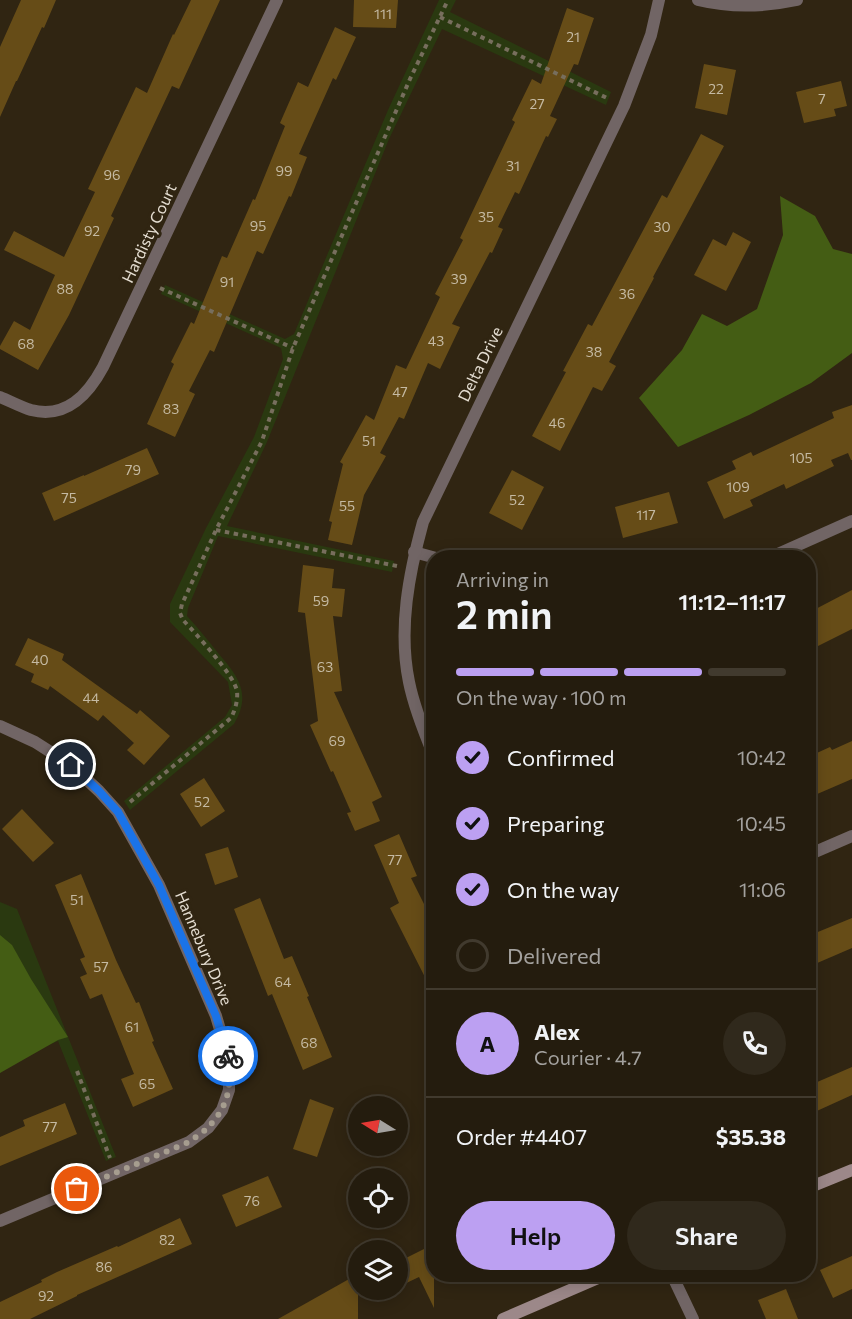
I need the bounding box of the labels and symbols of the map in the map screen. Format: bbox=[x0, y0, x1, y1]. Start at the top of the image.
house number: 111 bbox=[374, 5, 392, 22]
house number: 21 bbox=[566, 28, 580, 45]
house number: 22 bbox=[708, 80, 724, 97]
house number: 7 bbox=[818, 90, 826, 107]
house number: 27 bbox=[529, 95, 545, 112]
house number: 31 bbox=[506, 157, 520, 174]
house number: 99 bbox=[276, 162, 293, 179]
house number: 96 bbox=[104, 166, 121, 183]
street label: Hardisty Court bbox=[117, 180, 180, 285]
house number: 35 bbox=[478, 208, 494, 225]
house number: 95 bbox=[250, 217, 266, 234]
house number: 30 bbox=[653, 218, 671, 235]
house number: 92 bbox=[84, 222, 100, 239]
house number: 39 bbox=[451, 270, 467, 287]
house number: 91 bbox=[220, 273, 234, 290]
house number: 88 bbox=[57, 280, 74, 297]
house number: 36 bbox=[619, 285, 635, 302]
street label: Delta Drive bbox=[453, 323, 506, 404]
house number: 43 bbox=[428, 332, 444, 349]
house number: 68 bbox=[18, 335, 35, 352]
house number: 38 bbox=[586, 343, 602, 360]
house number: 47 bbox=[392, 383, 408, 400]
house number: 83 bbox=[163, 400, 179, 417]
house number: 46 bbox=[549, 414, 565, 431]
house number: 51 bbox=[362, 432, 376, 449]
house number: 105 bbox=[789, 449, 813, 466]
house number: 79 bbox=[125, 461, 141, 478]
house number: 109 bbox=[726, 478, 750, 495]
house number: 75 bbox=[61, 489, 77, 506]
house number: 52 bbox=[509, 491, 525, 508]
house number: 55 bbox=[339, 497, 355, 514]
house number: 117 bbox=[636, 506, 656, 523]
house number: 59 bbox=[313, 592, 329, 609]
house number: 40 bbox=[31, 651, 49, 668]
house number: 63 bbox=[317, 658, 333, 675]
house number: 44 bbox=[83, 689, 100, 706]
house number: 69 bbox=[329, 732, 345, 749]
pin bbox=[45, 739, 96, 790]
house number: 52 bbox=[194, 793, 210, 810]
house number: 77 bbox=[388, 851, 402, 868]
street label: Hannebury Drive bbox=[172, 888, 237, 1008]
house number: 51 bbox=[70, 891, 84, 908]
house number: 57 bbox=[93, 958, 109, 975]
house number: 64 bbox=[275, 973, 292, 990]
house number: 61 bbox=[125, 1018, 139, 1035]
courier bbox=[198, 1026, 258, 1086]
house number: 68 bbox=[301, 1034, 318, 1051]
house number: 65 bbox=[139, 1075, 155, 1092]
north arrow bbox=[348, 1096, 408, 1156]
house number: 77 bbox=[43, 1118, 57, 1135]
pin bbox=[51, 1163, 102, 1214]
house number: 76 bbox=[244, 1192, 260, 1209]
house number: 82 bbox=[159, 1231, 175, 1248]
house number: 86 bbox=[96, 1258, 113, 1275]
house number: 92 bbox=[38, 1287, 54, 1304]

